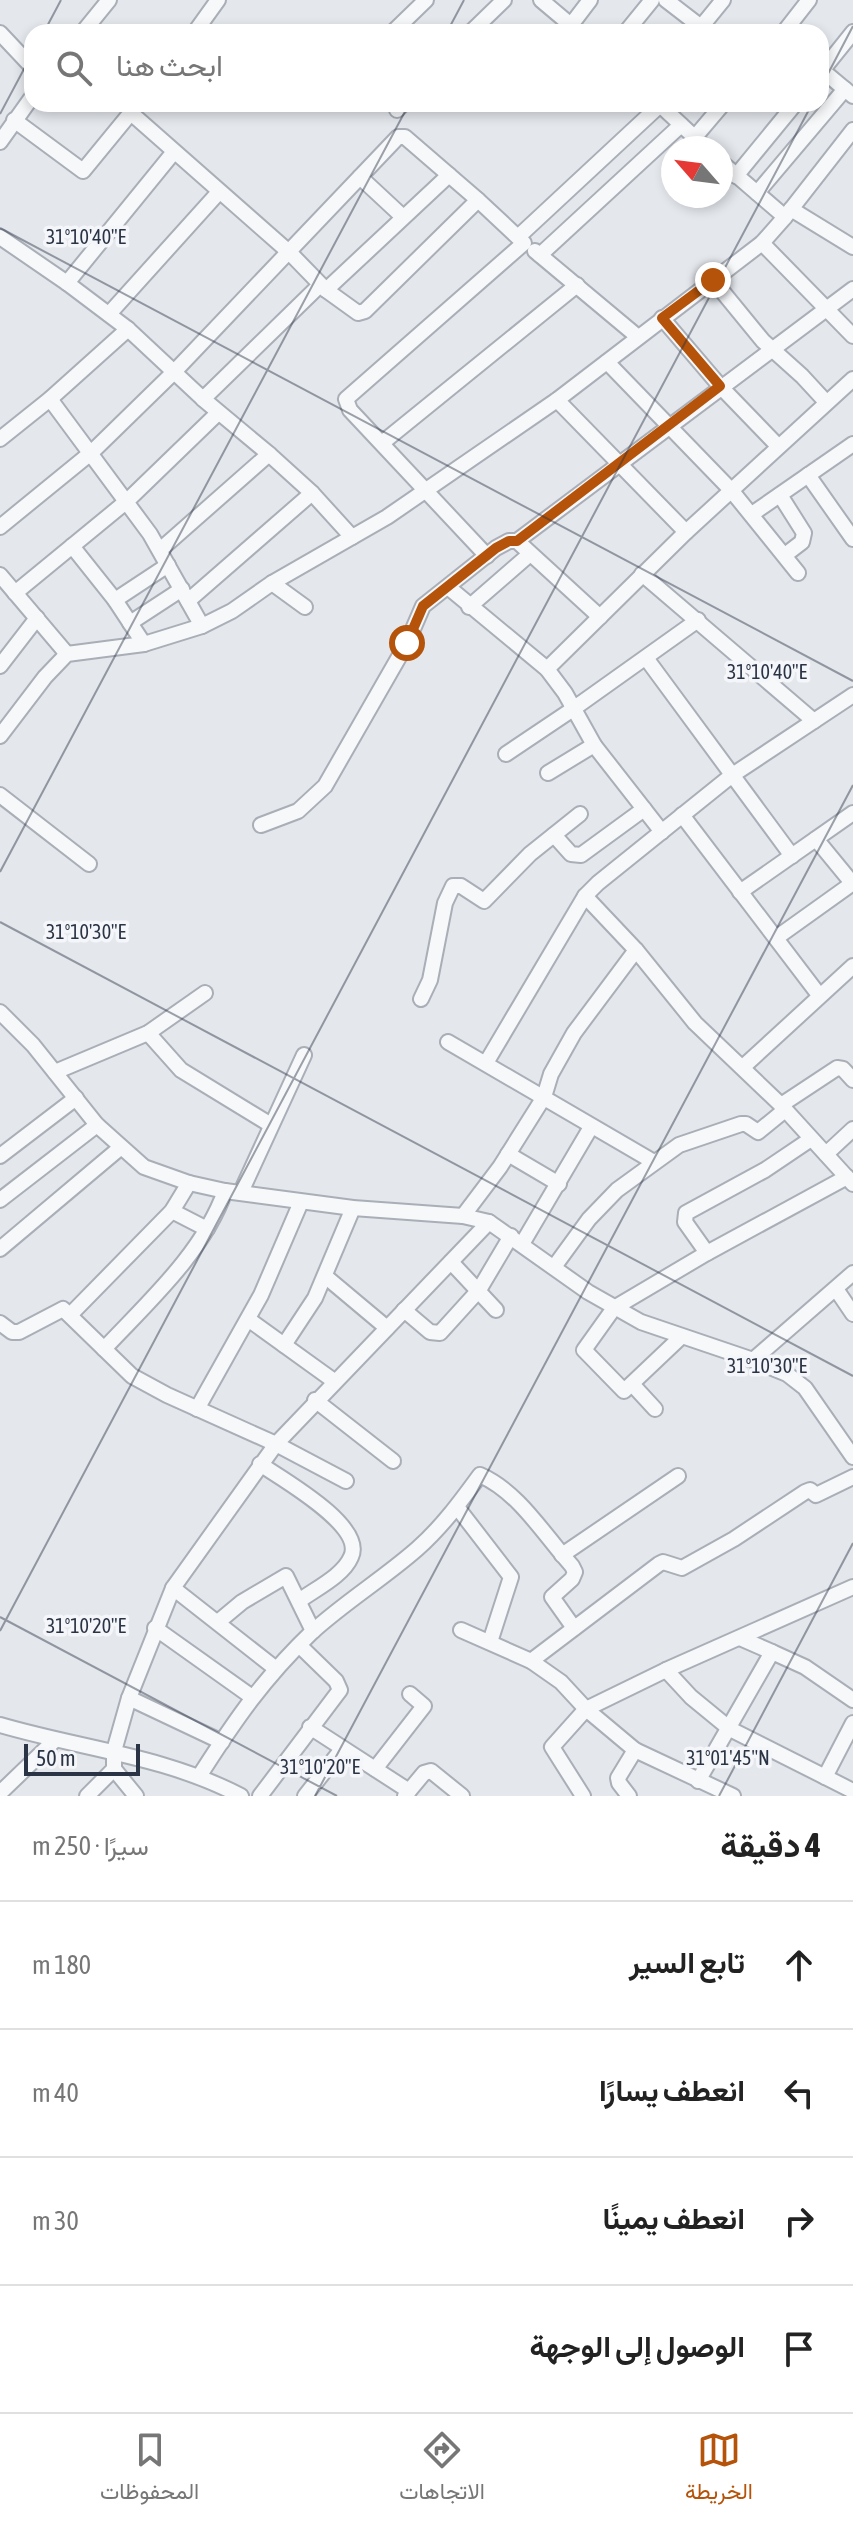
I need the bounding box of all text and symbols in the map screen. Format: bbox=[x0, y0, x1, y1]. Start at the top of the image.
search box bbox=[24, 24, 829, 112]
icon: search bbox=[52, 46, 96, 90]
text: ابحث هنا bbox=[116, 48, 223, 82]
north arrow bbox=[661, 136, 733, 208]
text: 31°10'40"E bbox=[46, 225, 127, 248]
route end bbox=[695, 262, 731, 298]
route start bbox=[389, 625, 425, 661]
text: 31°10'40"E bbox=[727, 660, 808, 683]
text: 31°10'30"E bbox=[46, 920, 127, 943]
text: 31°10'30"E bbox=[727, 1354, 808, 1377]
text: 31°10'20"E bbox=[46, 1614, 127, 1637]
scale bar bbox=[24, 1740, 140, 1776]
text: 50 m bbox=[36, 1745, 76, 1771]
text: 31°01'45"N bbox=[686, 1746, 770, 1769]
text: 31°10'20"E bbox=[280, 1755, 361, 1778]
text: 4 دقيقة bbox=[720, 1825, 821, 1864]
text: سيرًا · 250 m bbox=[32, 1831, 149, 1861]
icon: ahead bbox=[777, 1943, 821, 1987]
text: تابع السير bbox=[629, 1945, 745, 1979]
text: 180 m bbox=[32, 1950, 91, 1980]
icon: left bbox=[777, 2071, 821, 2115]
text: انعطف يسارًا bbox=[599, 2073, 745, 2107]
text: 40 m bbox=[32, 2078, 79, 2108]
icon: right bbox=[777, 2199, 821, 2243]
text: انعطف يمينًا bbox=[603, 2201, 745, 2235]
text: 30 m bbox=[32, 2206, 79, 2236]
icon: arrive bbox=[777, 2327, 821, 2371]
text: الوصول إلى الوجهة bbox=[529, 2329, 745, 2363]
tab: المحفوظات bbox=[100, 2428, 199, 2511]
tab: الاتجاهات bbox=[399, 2428, 485, 2511]
tab: الخريطة bbox=[685, 2428, 753, 2511]

